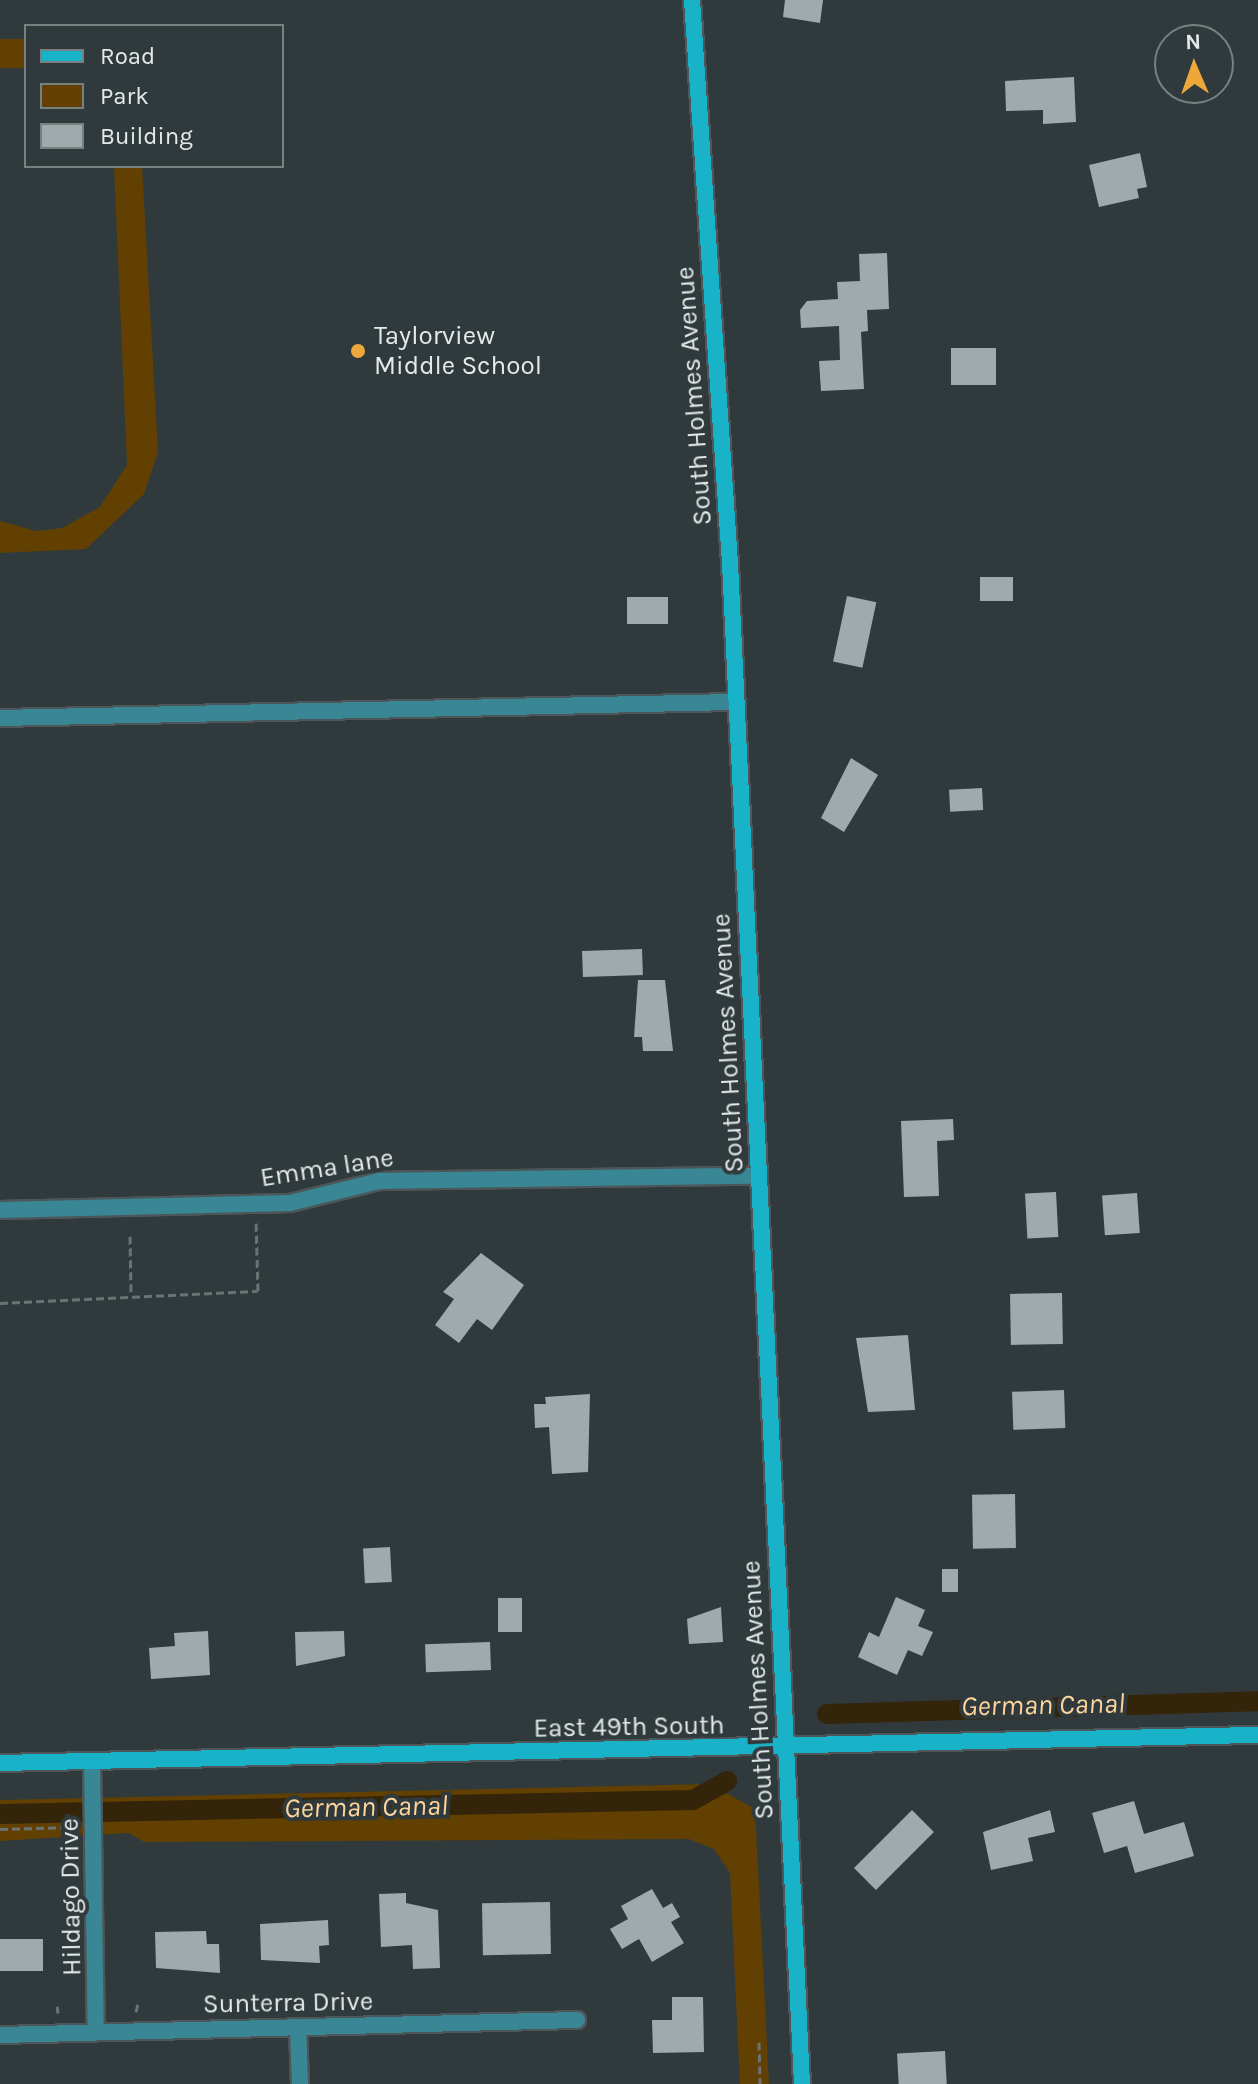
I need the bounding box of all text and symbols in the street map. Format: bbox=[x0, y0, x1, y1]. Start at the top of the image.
legend bbox=[24, 24, 284, 168]
north arrow bbox=[1154, 24, 1234, 104]
text: N bbox=[1185, 29, 1202, 55]
text: Road bbox=[100, 42, 155, 70]
text: Park bbox=[100, 82, 149, 110]
text: Building bbox=[100, 122, 193, 150]
street label: South Holmes Avenue bbox=[669, 266, 719, 526]
place label: Taylorview Middle School bbox=[374, 320, 542, 382]
marker: Taylorview Middle School bbox=[349, 342, 367, 360]
street label: South Holmes Avenue bbox=[706, 913, 750, 1173]
street label: Emma lane bbox=[258, 1142, 396, 1194]
street label: South Holmes Avenue bbox=[736, 1560, 780, 1820]
water label: German Canal bbox=[961, 1687, 1125, 1723]
street label: East 49th South bbox=[533, 1710, 725, 1744]
water label: German Canal bbox=[284, 1789, 448, 1825]
street label: Hildago Drive bbox=[54, 1818, 88, 1976]
street label: Sunterra Drive bbox=[203, 1986, 373, 2020]

